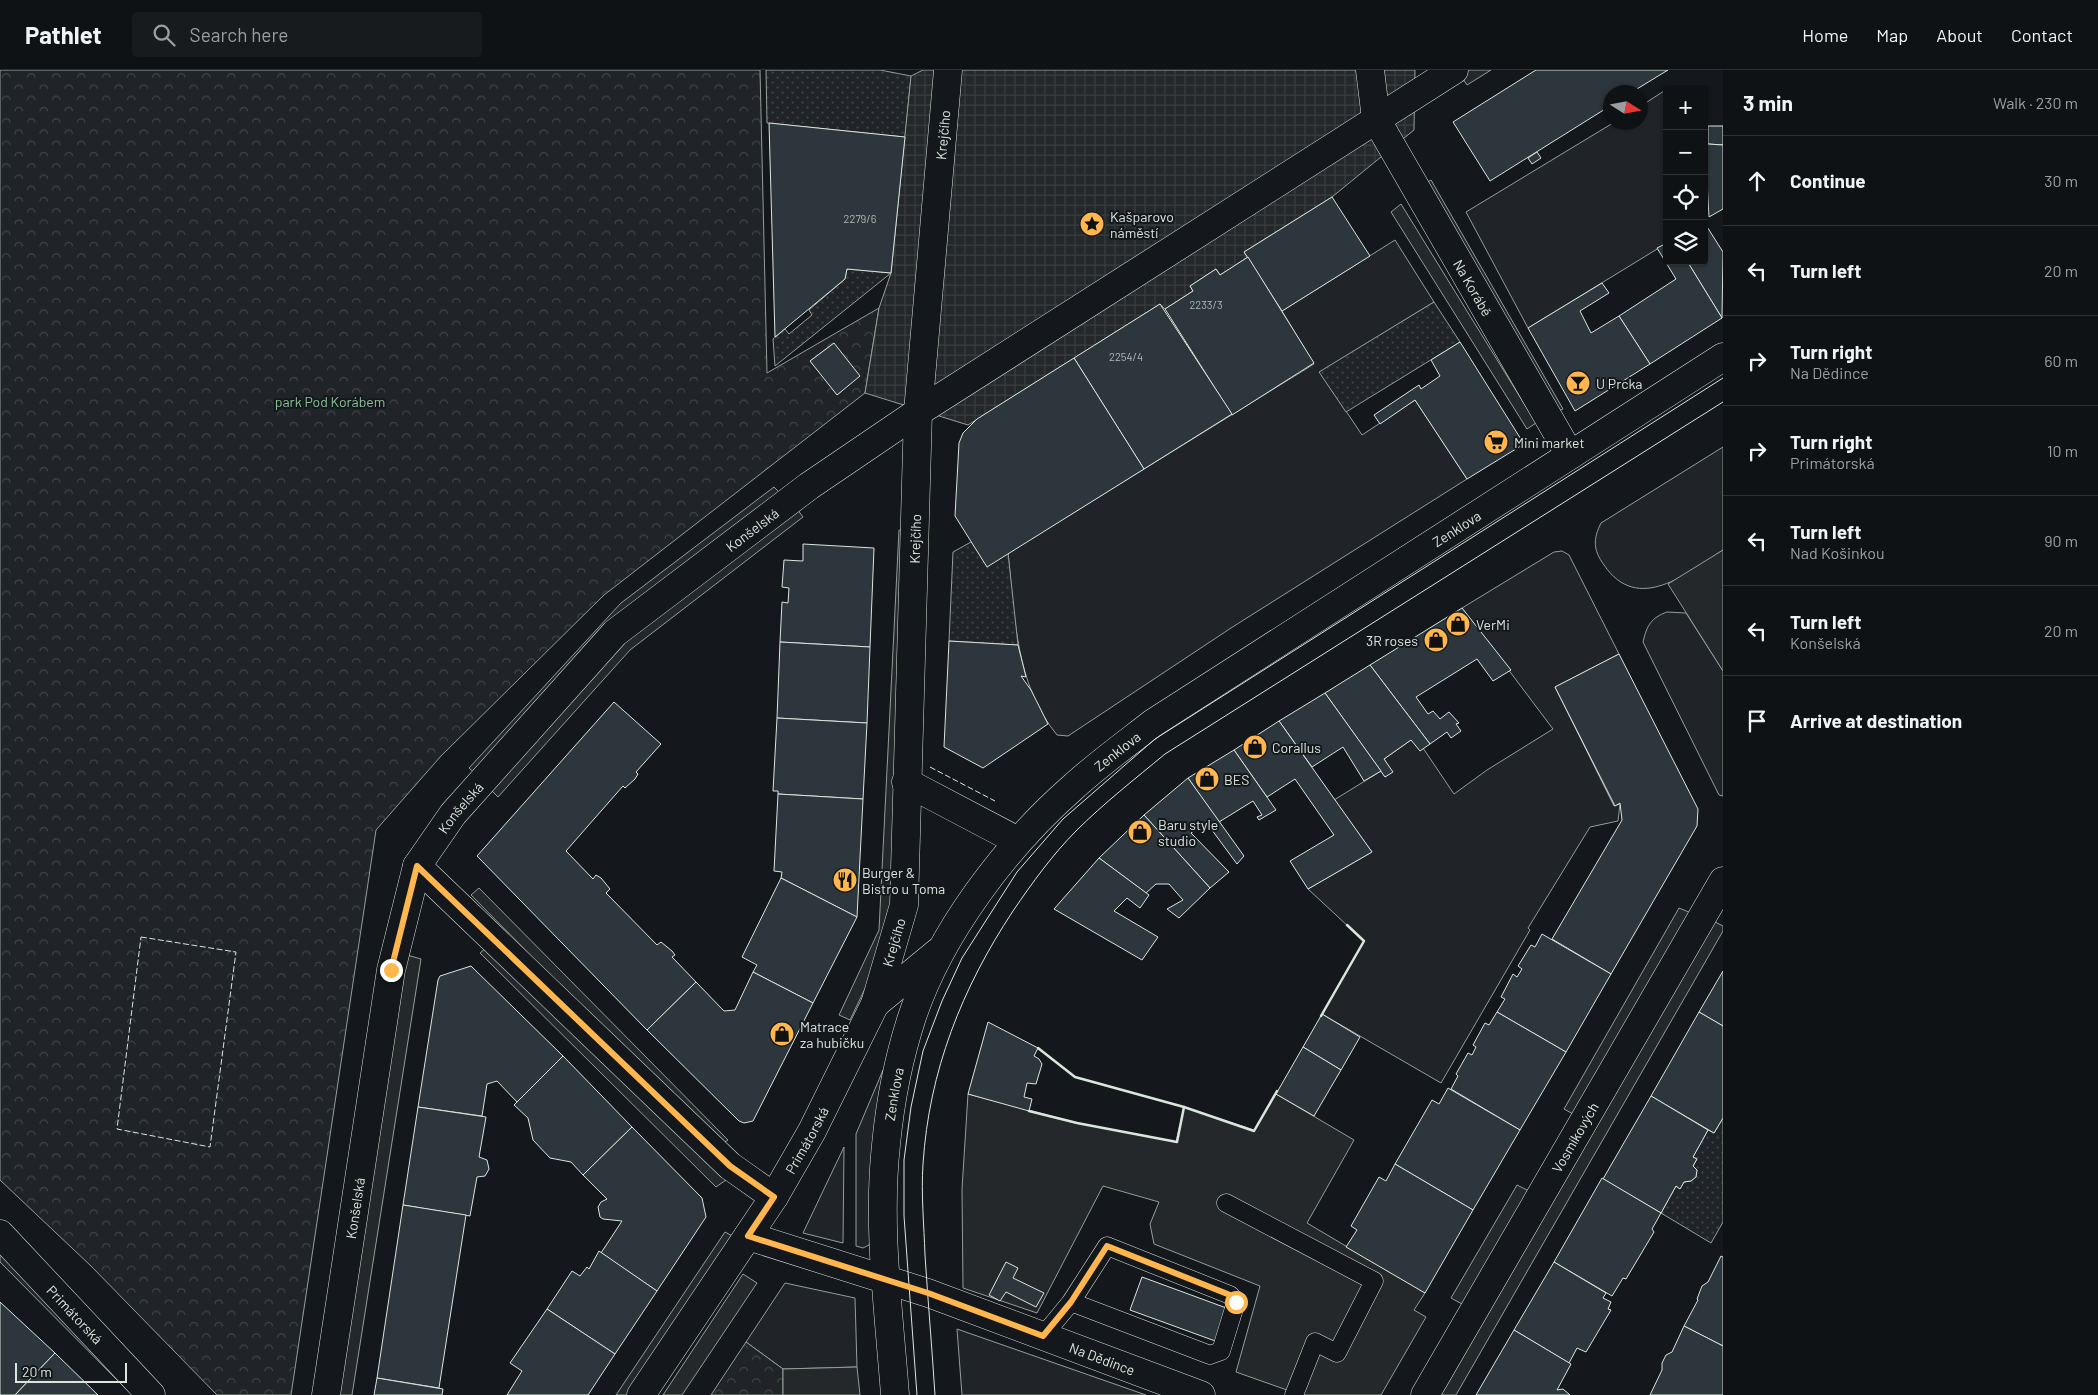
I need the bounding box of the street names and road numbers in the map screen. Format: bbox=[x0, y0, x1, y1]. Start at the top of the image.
street label: Krejčího bbox=[932, 109, 953, 160]
street label: Na Korábě bbox=[1450, 256, 1496, 319]
street label: Konšelská bbox=[722, 504, 782, 555]
street label: Zenklova bbox=[1429, 507, 1484, 550]
street label: Krejčího bbox=[905, 514, 924, 564]
street label: Zenklova bbox=[1090, 727, 1144, 774]
street label: Konšelská bbox=[434, 778, 486, 836]
street label: Krejčího bbox=[878, 916, 908, 968]
street label: Zenklova bbox=[880, 1066, 907, 1122]
street label: Vosmíkových bbox=[1547, 1099, 1601, 1175]
street label: Primátorská bbox=[781, 1104, 831, 1177]
street label: Konšelská bbox=[342, 1176, 368, 1240]
street label: Primátorská bbox=[44, 1281, 107, 1347]
street label: Na Dědince bbox=[1067, 1338, 1138, 1378]

